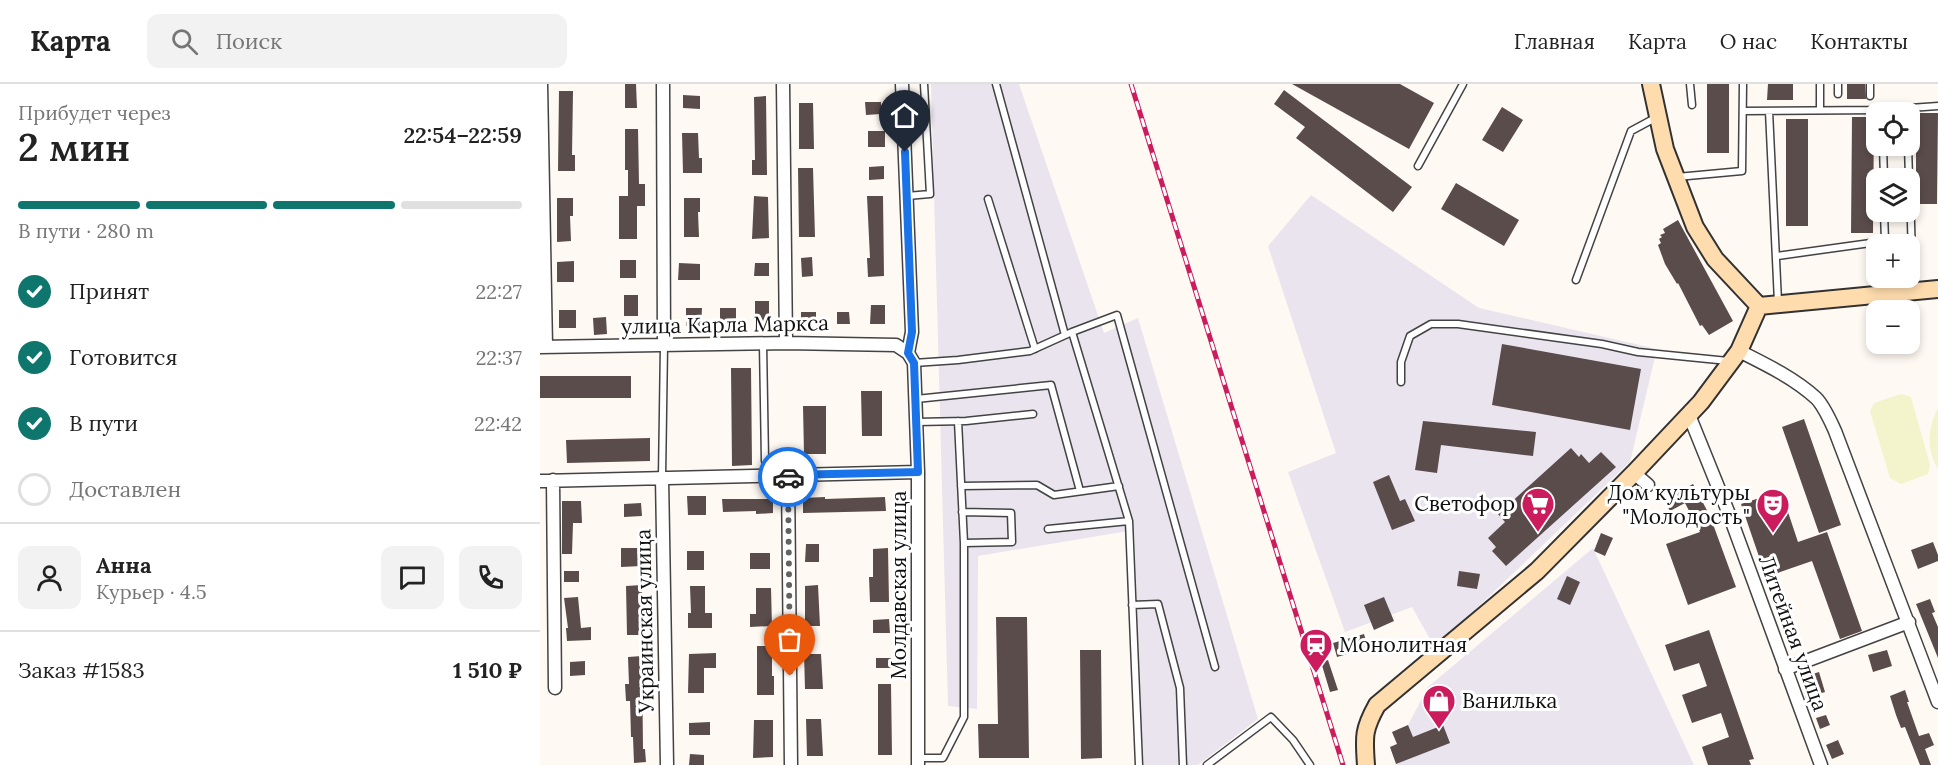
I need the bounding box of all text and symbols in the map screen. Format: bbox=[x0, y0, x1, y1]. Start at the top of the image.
search box bbox=[147, 14, 567, 68]
text: Карта bbox=[30, 23, 111, 59]
icon: search bbox=[168, 25, 201, 58]
text: Поиск bbox=[216, 27, 282, 55]
text: Главная bbox=[1514, 28, 1595, 55]
text: Карта bbox=[1628, 28, 1687, 55]
text: О нас bbox=[1720, 28, 1777, 55]
text: Контакты bbox=[1810, 28, 1908, 55]
pin bbox=[879, 90, 930, 152]
icon: home bbox=[888, 99, 921, 132]
text: Прибудет через bbox=[18, 100, 171, 125]
map controls bbox=[1866, 102, 1920, 354]
button: locate bbox=[1866, 102, 1920, 156]
text: 22:54–22:59 bbox=[403, 121, 522, 149]
text: 2 мин bbox=[18, 122, 130, 172]
button: layers bbox=[1866, 168, 1920, 222]
text: В пути · 280 m bbox=[18, 218, 154, 243]
button: + bbox=[1866, 234, 1920, 288]
icon: check bbox=[18, 275, 51, 308]
text: Принят bbox=[69, 277, 149, 305]
text: 22:27 bbox=[476, 279, 522, 304]
button: − bbox=[1866, 300, 1920, 354]
street label: улица Карла Маркса bbox=[621, 309, 829, 340]
icon: check bbox=[18, 341, 51, 374]
text: Готовится bbox=[69, 343, 178, 371]
text: 22:37 bbox=[476, 345, 522, 370]
icon: check bbox=[18, 407, 51, 440]
text: В пути bbox=[69, 409, 138, 437]
text: 22:42 bbox=[474, 411, 522, 436]
courier bbox=[758, 447, 818, 507]
icon: car bbox=[772, 461, 805, 494]
text: Доставлен bbox=[69, 475, 181, 503]
place label: Дом культуры "Молодость" bbox=[1607, 479, 1750, 530]
supermarket icon: Светофор bbox=[1520, 486, 1556, 533]
theatre icon: Дом культуры "Молодость" bbox=[1755, 487, 1791, 534]
street label: Молдавская улица bbox=[885, 490, 912, 679]
place label: Светофор bbox=[1414, 490, 1515, 517]
street label: Украинская улица bbox=[629, 528, 660, 714]
button: person bbox=[18, 546, 81, 609]
button: chat bbox=[381, 546, 444, 609]
button: phone bbox=[459, 546, 522, 609]
text: Анна bbox=[96, 551, 151, 579]
street label: Литейная улица bbox=[1753, 551, 1834, 715]
text: Курьер · 4.5 bbox=[96, 579, 207, 604]
pin bbox=[764, 614, 815, 676]
icon: bag bbox=[773, 623, 806, 656]
station icon: Монолитная bbox=[1298, 627, 1334, 674]
place label: Монолитная bbox=[1339, 631, 1467, 658]
text: Заказ #1583 bbox=[18, 656, 145, 684]
text: 1 510 ₽ bbox=[453, 656, 522, 684]
shop icon: Ванилька bbox=[1421, 683, 1457, 730]
place label: Ванилька bbox=[1462, 687, 1557, 714]

